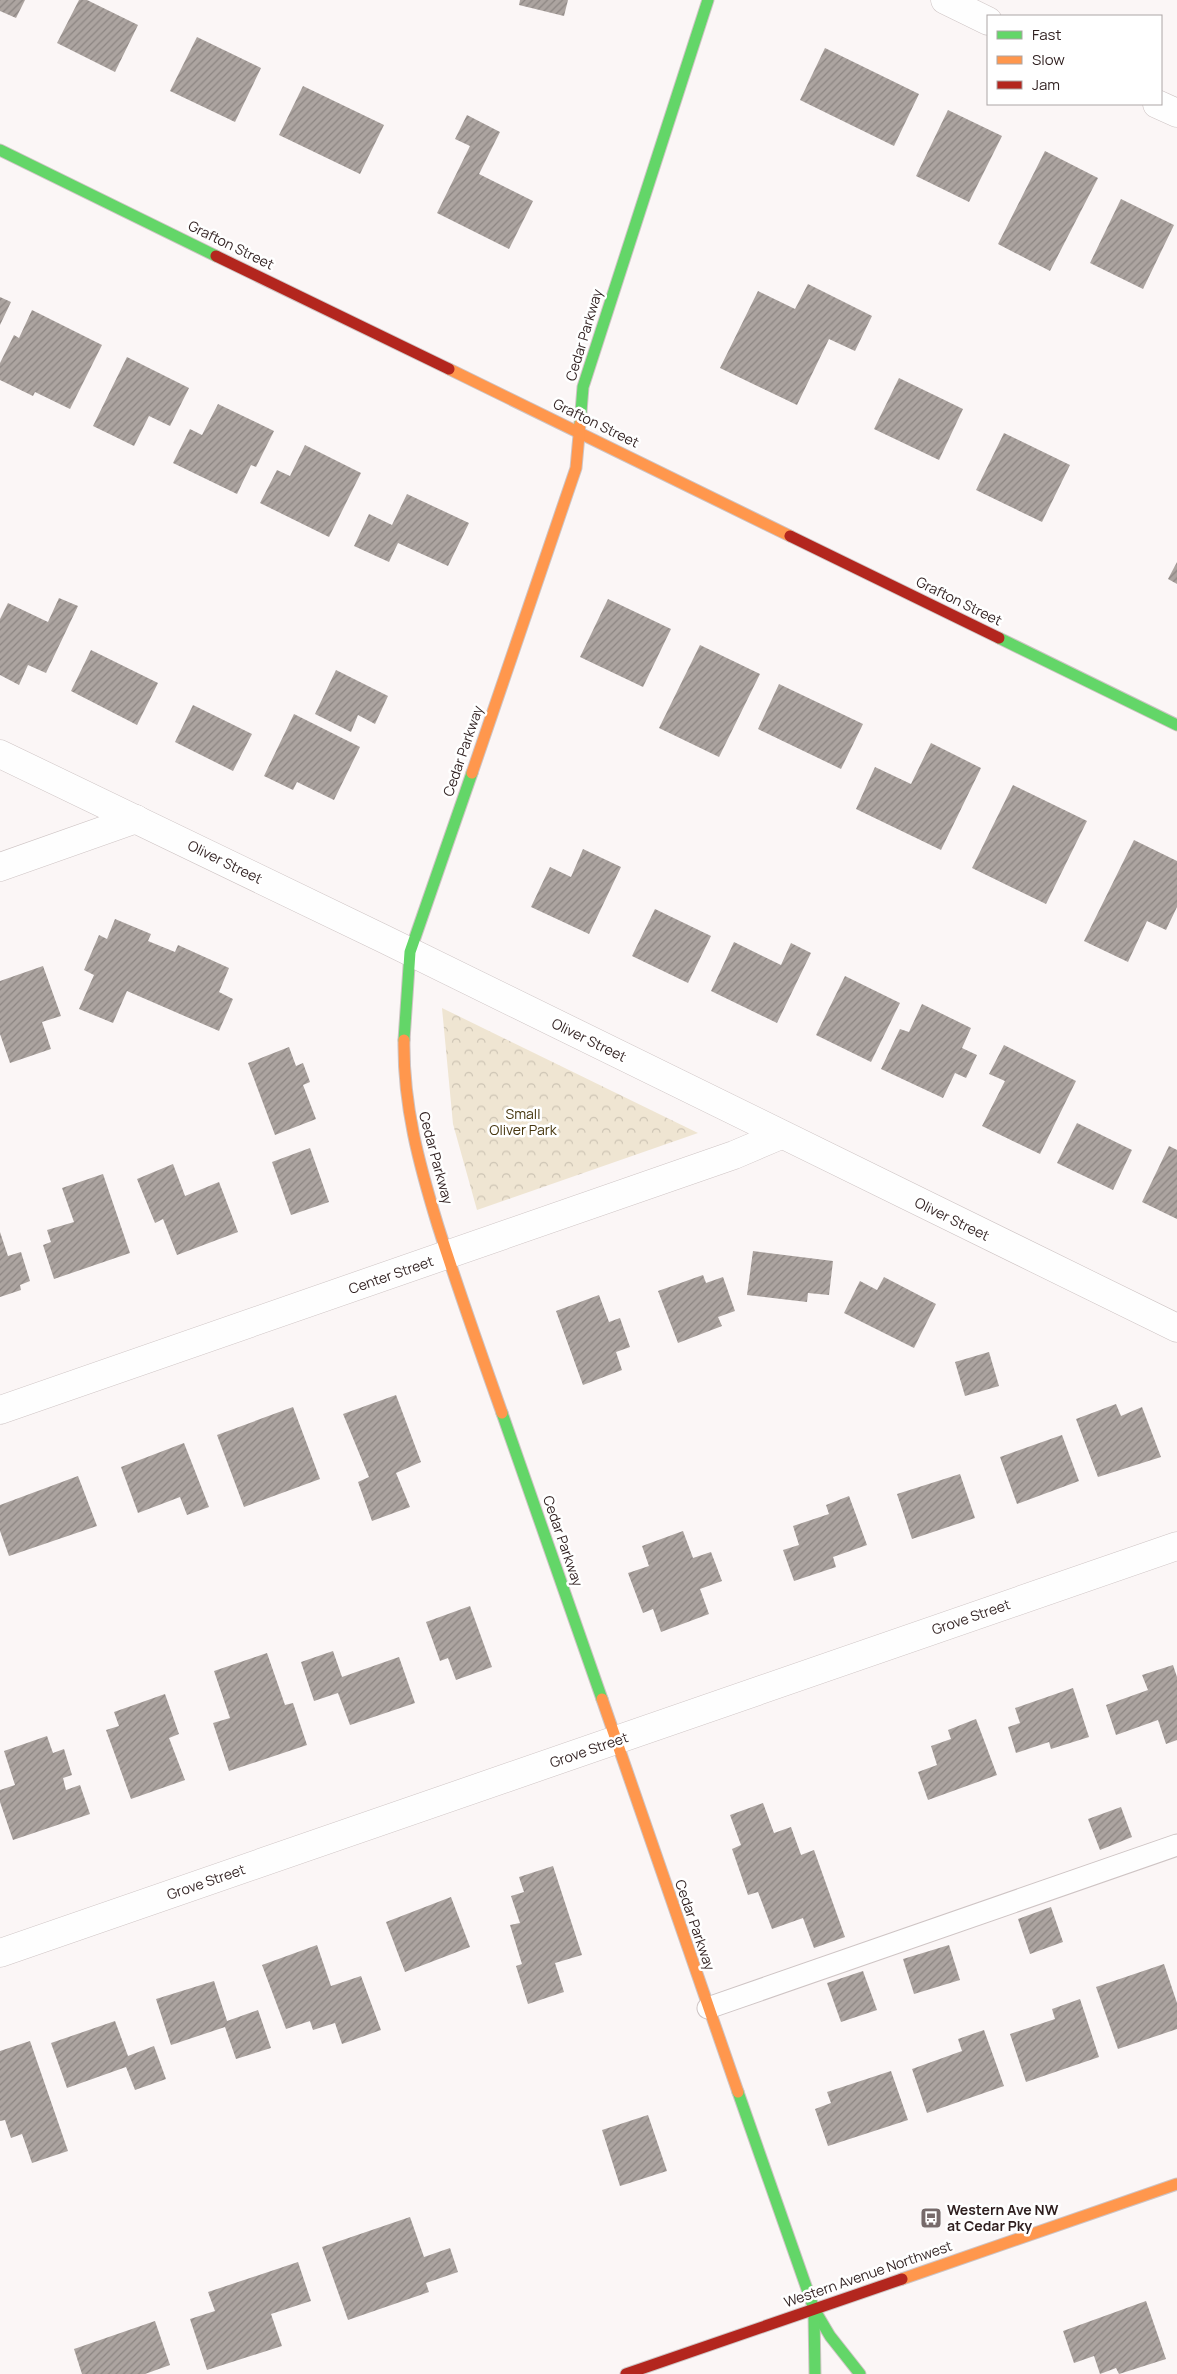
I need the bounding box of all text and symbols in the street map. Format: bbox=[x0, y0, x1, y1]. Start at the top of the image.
legend bbox=[987, 15, 1162, 105]
text: Fast bbox=[1032, 24, 1061, 45]
text: Slow bbox=[1032, 49, 1065, 70]
text: Jam bbox=[1032, 74, 1060, 95]
street label: Grafton Street bbox=[185, 216, 278, 274]
street label: Cedar Parkway bbox=[561, 286, 607, 383]
street label: Grafton Street bbox=[550, 394, 643, 452]
street label: Grafton Street bbox=[913, 572, 1006, 630]
street label: Cedar Parkway bbox=[438, 702, 487, 799]
street label: Oliver Street bbox=[185, 835, 266, 888]
street label: Oliver Street bbox=[549, 1013, 630, 1066]
park label: Small Oliver Park bbox=[489, 1104, 558, 1139]
street label: Cedar Parkway bbox=[415, 1109, 458, 1207]
street label: Oliver Street bbox=[912, 1192, 993, 1245]
street label: Center Street bbox=[346, 1251, 436, 1298]
street label: Cedar Parkway bbox=[539, 1493, 588, 1589]
street label: Grove Street bbox=[929, 1594, 1013, 1639]
street label: Grove Street bbox=[547, 1727, 631, 1772]
street label: Grove Street bbox=[164, 1859, 248, 1904]
street label: Cedar Parkway bbox=[671, 1877, 720, 1973]
place label: Western Ave NW at Cedar Pky bbox=[947, 2200, 1059, 2235]
bus stop icon: Western Ave NW at Cedar Pky bbox=[919, 2206, 943, 2230]
street label: Western Avenue Northwest bbox=[781, 2236, 955, 2311]

